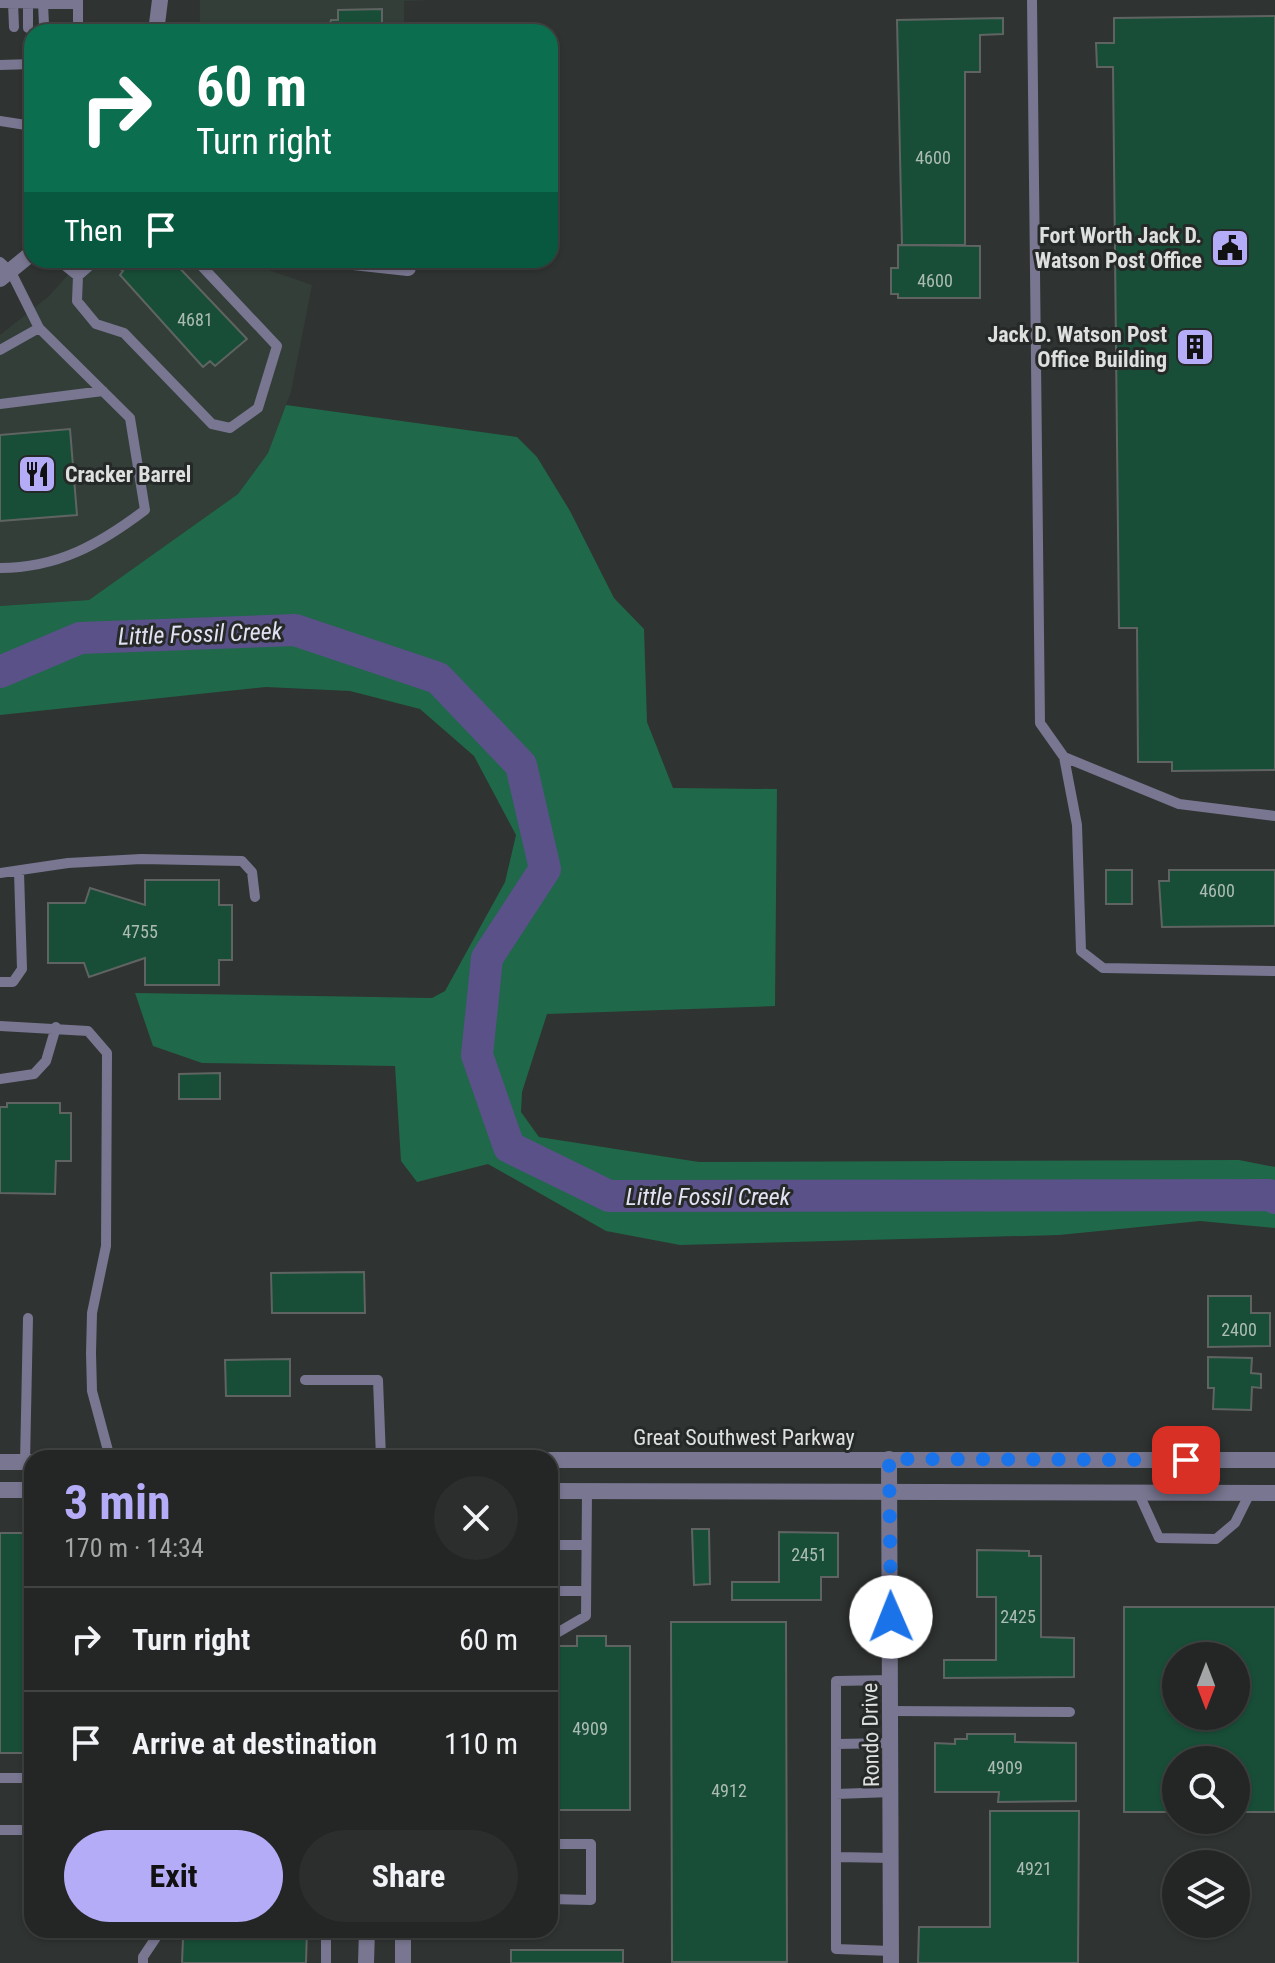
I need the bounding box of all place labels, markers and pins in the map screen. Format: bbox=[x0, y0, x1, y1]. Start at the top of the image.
place label: Fort Worth Jack D. Watson Post Office bbox=[1035, 223, 1202, 273]
public building icon: Fort Worth Jack D. Watson Post Office bbox=[1209, 227, 1251, 269]
place label: Jack D. Watson Post Office Building bbox=[987, 322, 1167, 372]
building icon: Jack D. Watson Post Office Building bbox=[1174, 326, 1216, 368]
restaurant icon: Cracker Barrel bbox=[16, 453, 58, 495]
place label: Cracker Barrel bbox=[65, 462, 191, 487]
pin bbox=[1152, 1426, 1220, 1494]

